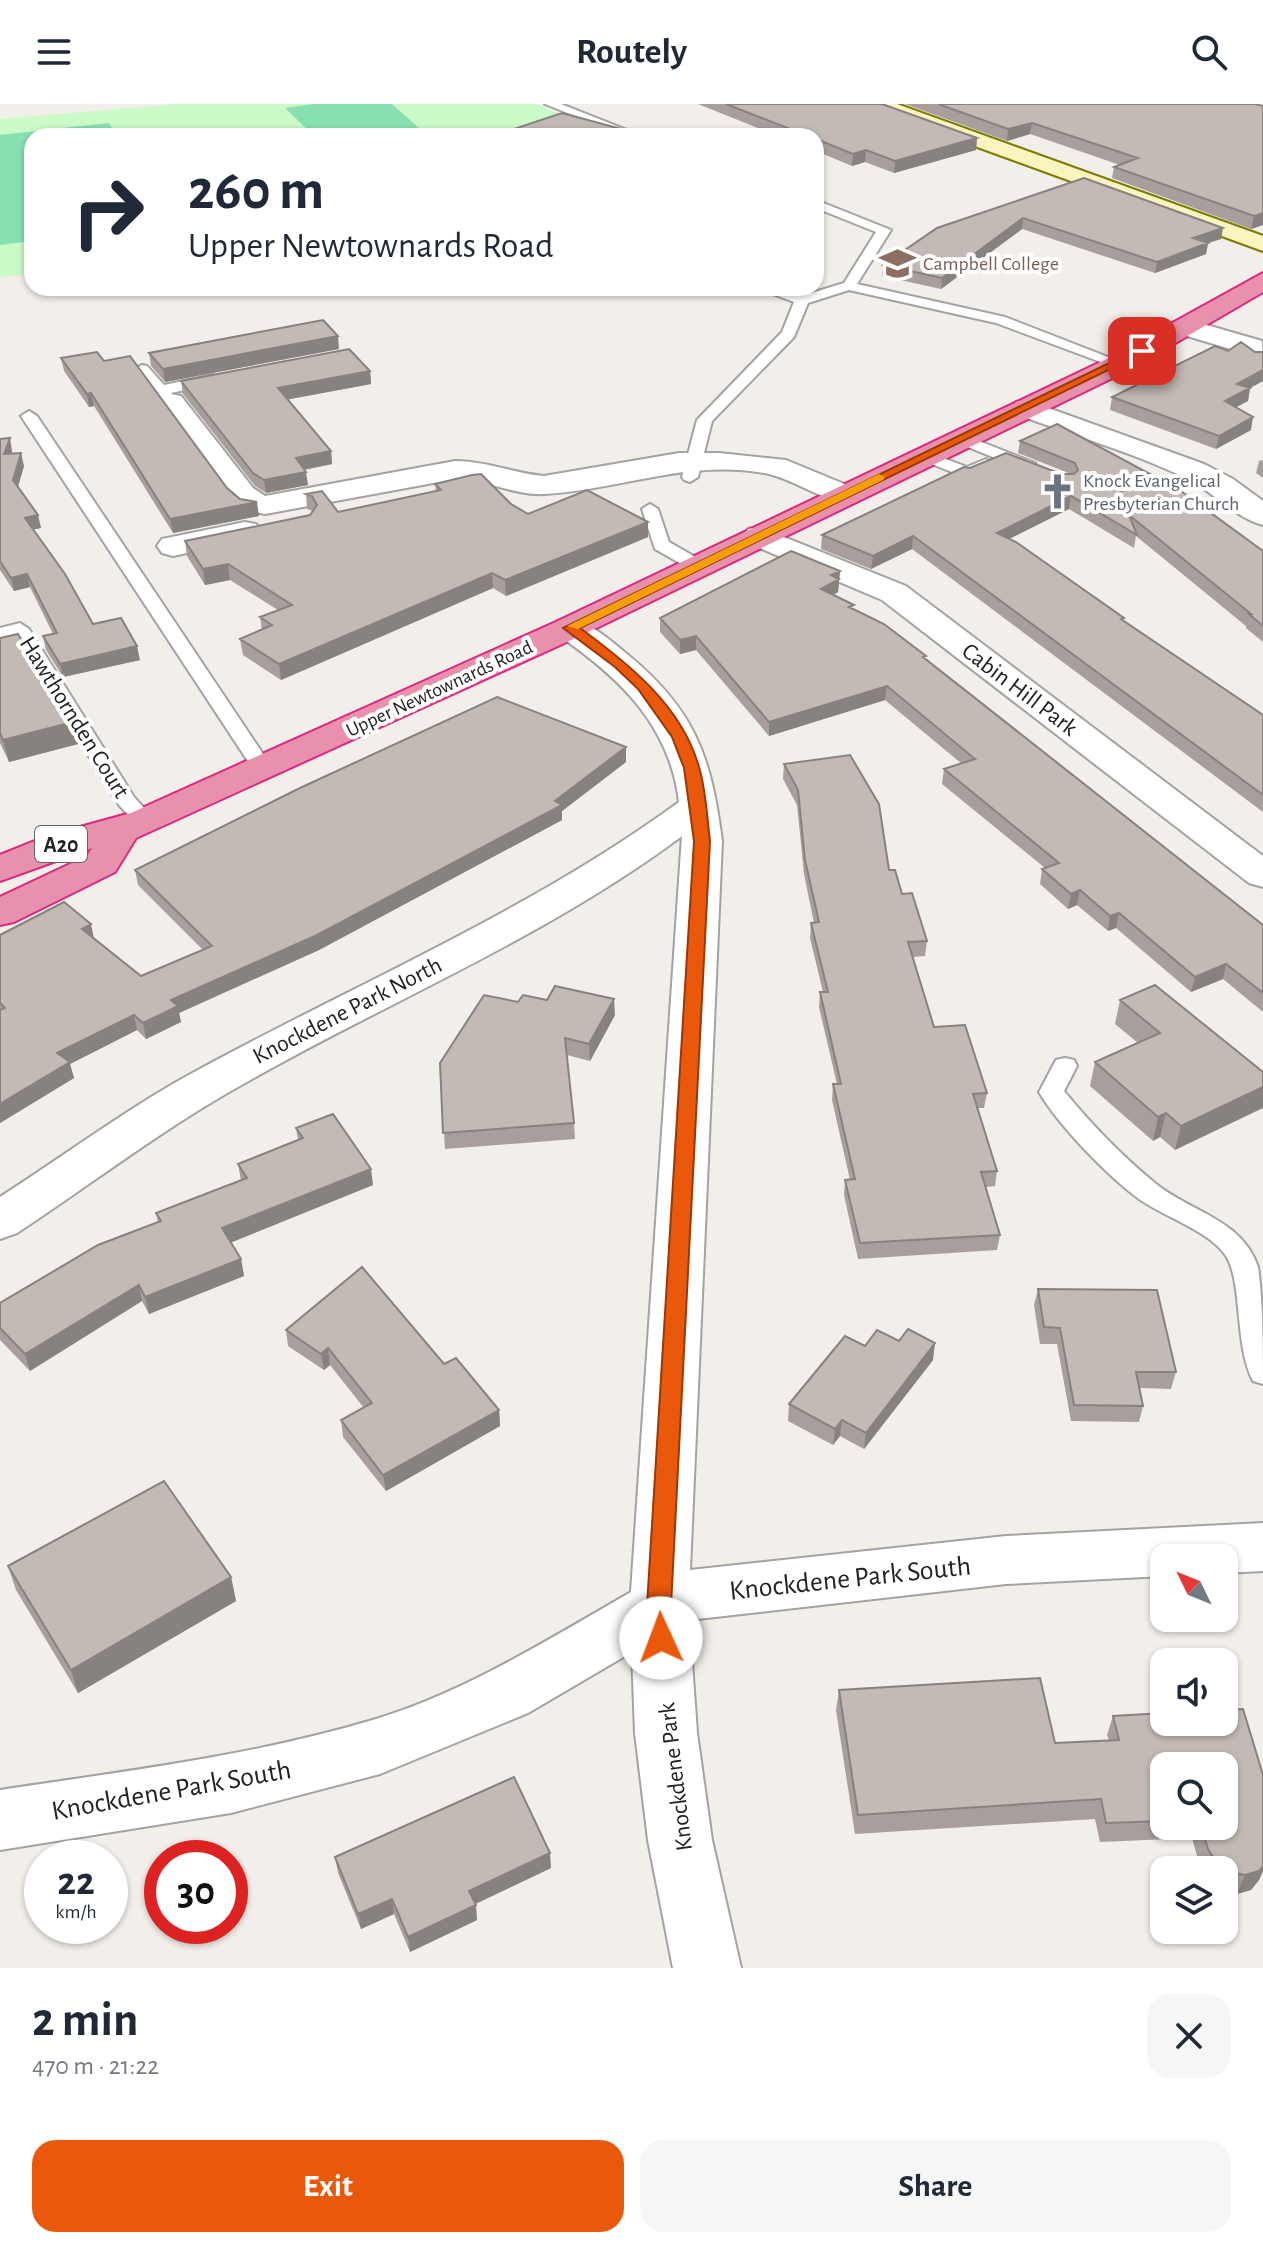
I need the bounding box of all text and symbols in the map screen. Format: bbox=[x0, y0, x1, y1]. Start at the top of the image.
icon: menu bbox=[32, 30, 76, 74]
icon: search bbox=[1187, 30, 1231, 74]
text: Routely bbox=[576, 34, 687, 70]
icon: right bbox=[56, 160, 160, 264]
text: 260 m bbox=[188, 163, 324, 219]
text: Upper Newtownards Road bbox=[188, 228, 554, 264]
school or university icon: Campbell College bbox=[878, 244, 916, 282]
place label: Campbell College bbox=[923, 254, 1059, 274]
pin bbox=[1108, 317, 1176, 385]
icon: arrive bbox=[1120, 329, 1164, 373]
place label: Knock Evangelical Presbyterian Church bbox=[1083, 471, 1239, 514]
church icon: Knock Evangelical Presbyterian Church bbox=[1038, 472, 1076, 510]
street label: Hawthornden Court bbox=[15, 632, 134, 803]
street label: Upper Newtownards Road bbox=[343, 637, 536, 741]
street label: Cabin Hill Park bbox=[957, 639, 1082, 741]
road number: A20 bbox=[35, 826, 87, 862]
street label: Knockdene Park North bbox=[249, 953, 446, 1069]
north arrow bbox=[1150, 1544, 1238, 1632]
map controls bbox=[1150, 1544, 1238, 1944]
street label: Knockdene Park South bbox=[728, 1552, 972, 1606]
position arrow bbox=[619, 1596, 703, 1680]
button: sound bbox=[1150, 1648, 1238, 1736]
street label: Knockdene Park bbox=[655, 1701, 697, 1852]
button: search bbox=[1150, 1752, 1238, 1840]
street label: Knockdene Park South bbox=[49, 1756, 293, 1826]
speed limit sign: 30 bbox=[144, 1840, 248, 1944]
button: layers bbox=[1150, 1856, 1238, 1944]
text: 22 bbox=[57, 1862, 95, 1902]
text: km/h bbox=[55, 1902, 97, 1922]
button: close bbox=[1147, 1994, 1231, 2078]
text: 2 min bbox=[32, 1997, 139, 2045]
text: 470 m · 21:22 bbox=[32, 2053, 159, 2079]
button: Exit bbox=[32, 2140, 624, 2232]
button: Share bbox=[640, 2140, 1231, 2232]

